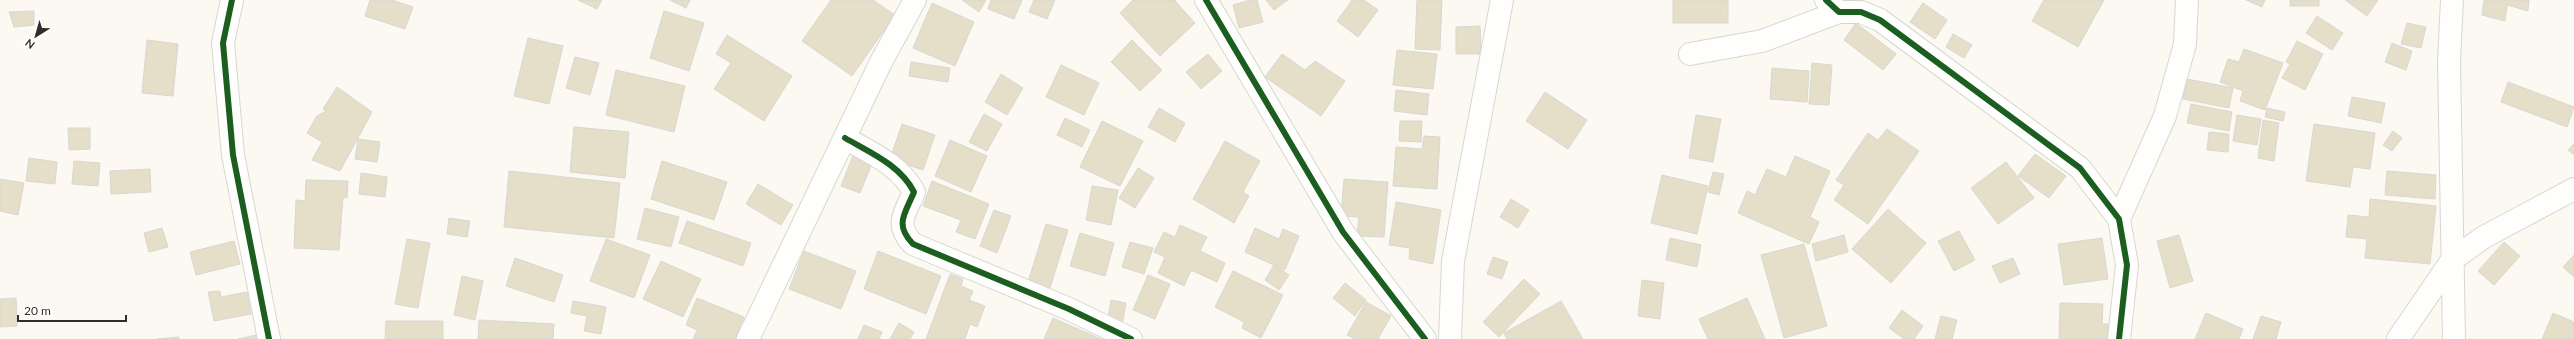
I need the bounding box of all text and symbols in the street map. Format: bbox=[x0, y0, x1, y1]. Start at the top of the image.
north arrow bbox=[16, 16, 56, 56]
text: N bbox=[22, 37, 37, 52]
scale bar bbox=[18, 297, 126, 323]
text: 20 m bbox=[24, 303, 51, 318]

